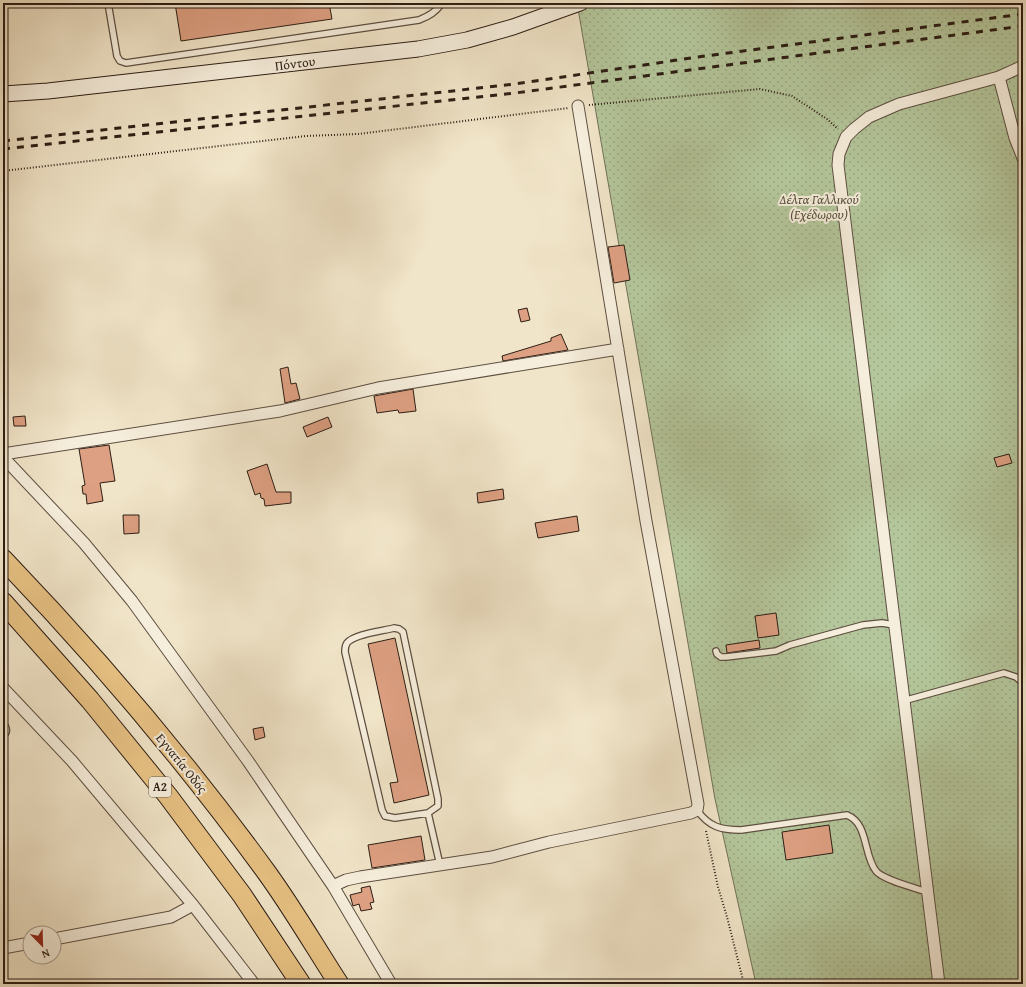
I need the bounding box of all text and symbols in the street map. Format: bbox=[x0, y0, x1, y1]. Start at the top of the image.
street label: Πόντου bbox=[274, 52, 316, 75]
park label: Δέλτα Γαλλικού (Εχέδωρου) bbox=[779, 190, 859, 224]
street label: Εγνατία Οδός bbox=[151, 729, 212, 798]
road number: Α2 bbox=[149, 777, 171, 797]
north arrow bbox=[22, 925, 62, 965]
text: N bbox=[39, 945, 52, 963]

